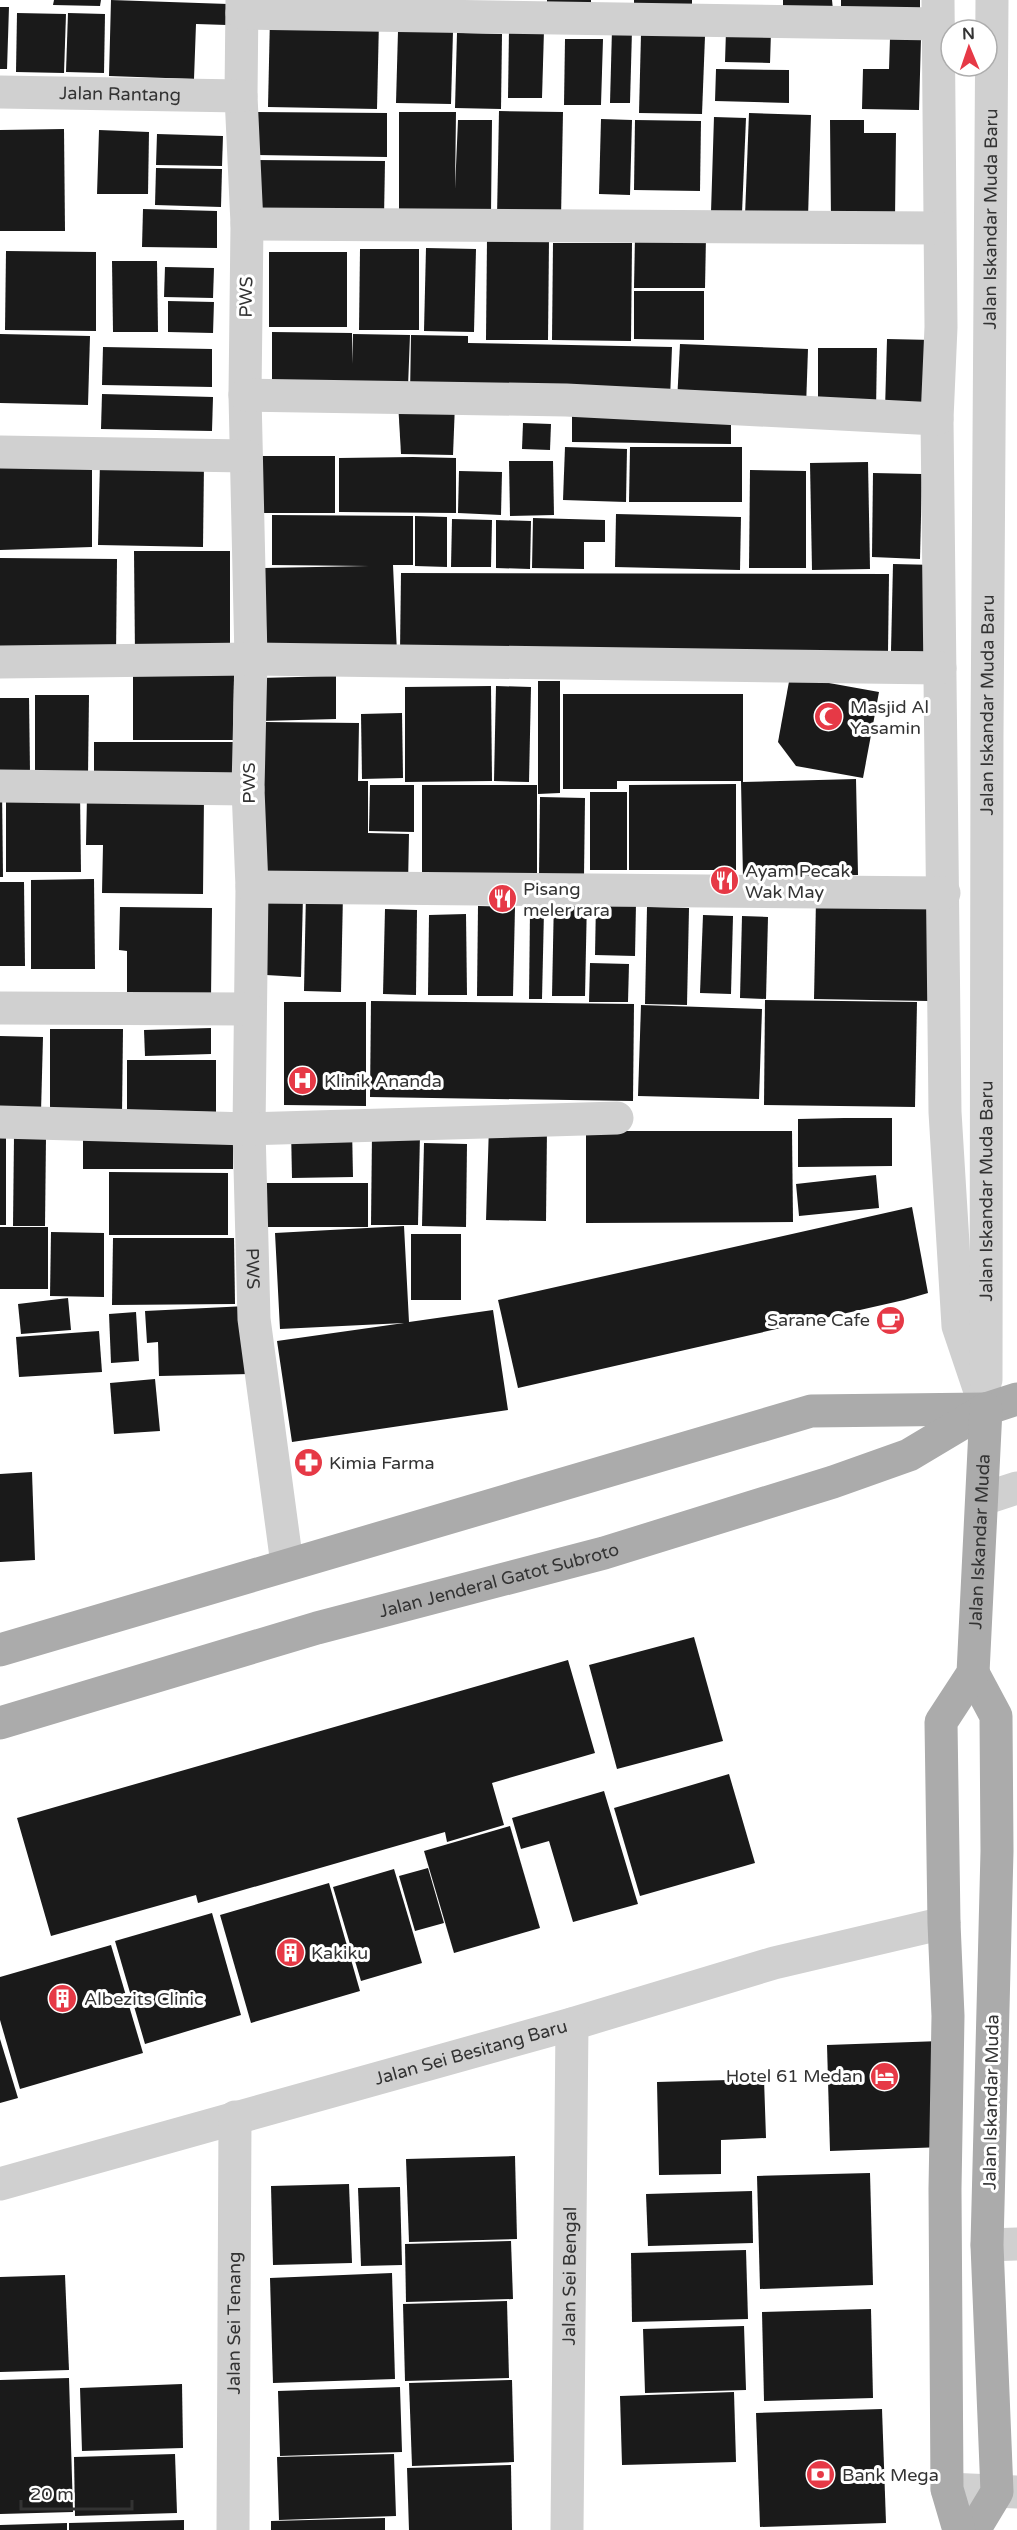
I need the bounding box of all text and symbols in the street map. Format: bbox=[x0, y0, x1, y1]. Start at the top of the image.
north arrow bbox=[939, 18, 999, 78]
text: N bbox=[962, 24, 975, 44]
street label: Jalan Rantang bbox=[59, 82, 181, 106]
street label: Jalan Iskandar Muda Baru bbox=[979, 108, 1002, 330]
street label: PWS bbox=[235, 276, 257, 318]
street label: Jalan Iskandar Muda Baru bbox=[976, 594, 999, 815]
place label: Masjid Al Yasamin bbox=[850, 696, 929, 739]
mosque icon: Masjid Al Yasamin bbox=[813, 701, 845, 733]
street label: PWS bbox=[238, 762, 260, 804]
place label: Ayam Pecak Wak May bbox=[745, 860, 850, 903]
restaurant icon: Ayam Pecak Wak May bbox=[708, 865, 740, 897]
place label: Pisang meler rara bbox=[523, 878, 610, 921]
restaurant icon: Pisang meler rara bbox=[486, 883, 518, 915]
hospital icon: Klinik Ananda bbox=[287, 1065, 319, 1097]
place label: Klinik Ananda bbox=[324, 1070, 442, 1092]
street label: Jalan Iskandar Muda Baru bbox=[975, 1081, 997, 1301]
street label: PWS bbox=[241, 1248, 264, 1290]
cafe icon: Sarane Cafe bbox=[875, 1304, 907, 1336]
place label: Sarane Cafe bbox=[767, 1309, 870, 1331]
pharmacy icon: Kimia Farma bbox=[292, 1447, 324, 1479]
place label: Kimia Farma bbox=[329, 1452, 435, 1474]
street label: Jalan Iskandar Muda bbox=[964, 1453, 995, 1630]
street label: Jalan Jenderal Gatot Subroto bbox=[377, 1538, 622, 1622]
building icon: Kakiku bbox=[274, 1937, 306, 1969]
place label: Kakiku bbox=[311, 1942, 368, 1964]
building icon: Albezits Clinic bbox=[47, 1983, 79, 2015]
place label: Albezits Clinic bbox=[84, 1988, 204, 2010]
street label: Jalan Iskandar Muda bbox=[978, 2014, 1004, 2190]
street label: Jalan Sei Besitang Baru bbox=[372, 2015, 570, 2090]
hotel icon: Hotel 61 Medan bbox=[868, 2060, 900, 2092]
place label: Hotel 61 Medan bbox=[726, 2065, 863, 2087]
street label: Jalan Sei Bengal bbox=[558, 2207, 581, 2346]
street label: Jalan Sei Tenang bbox=[223, 2252, 245, 2394]
bank icon: Bank Mega bbox=[805, 2459, 837, 2491]
place label: Bank Mega bbox=[842, 2464, 939, 2486]
scale bar bbox=[21, 2473, 132, 2511]
text: 20 m bbox=[30, 2483, 74, 2505]

